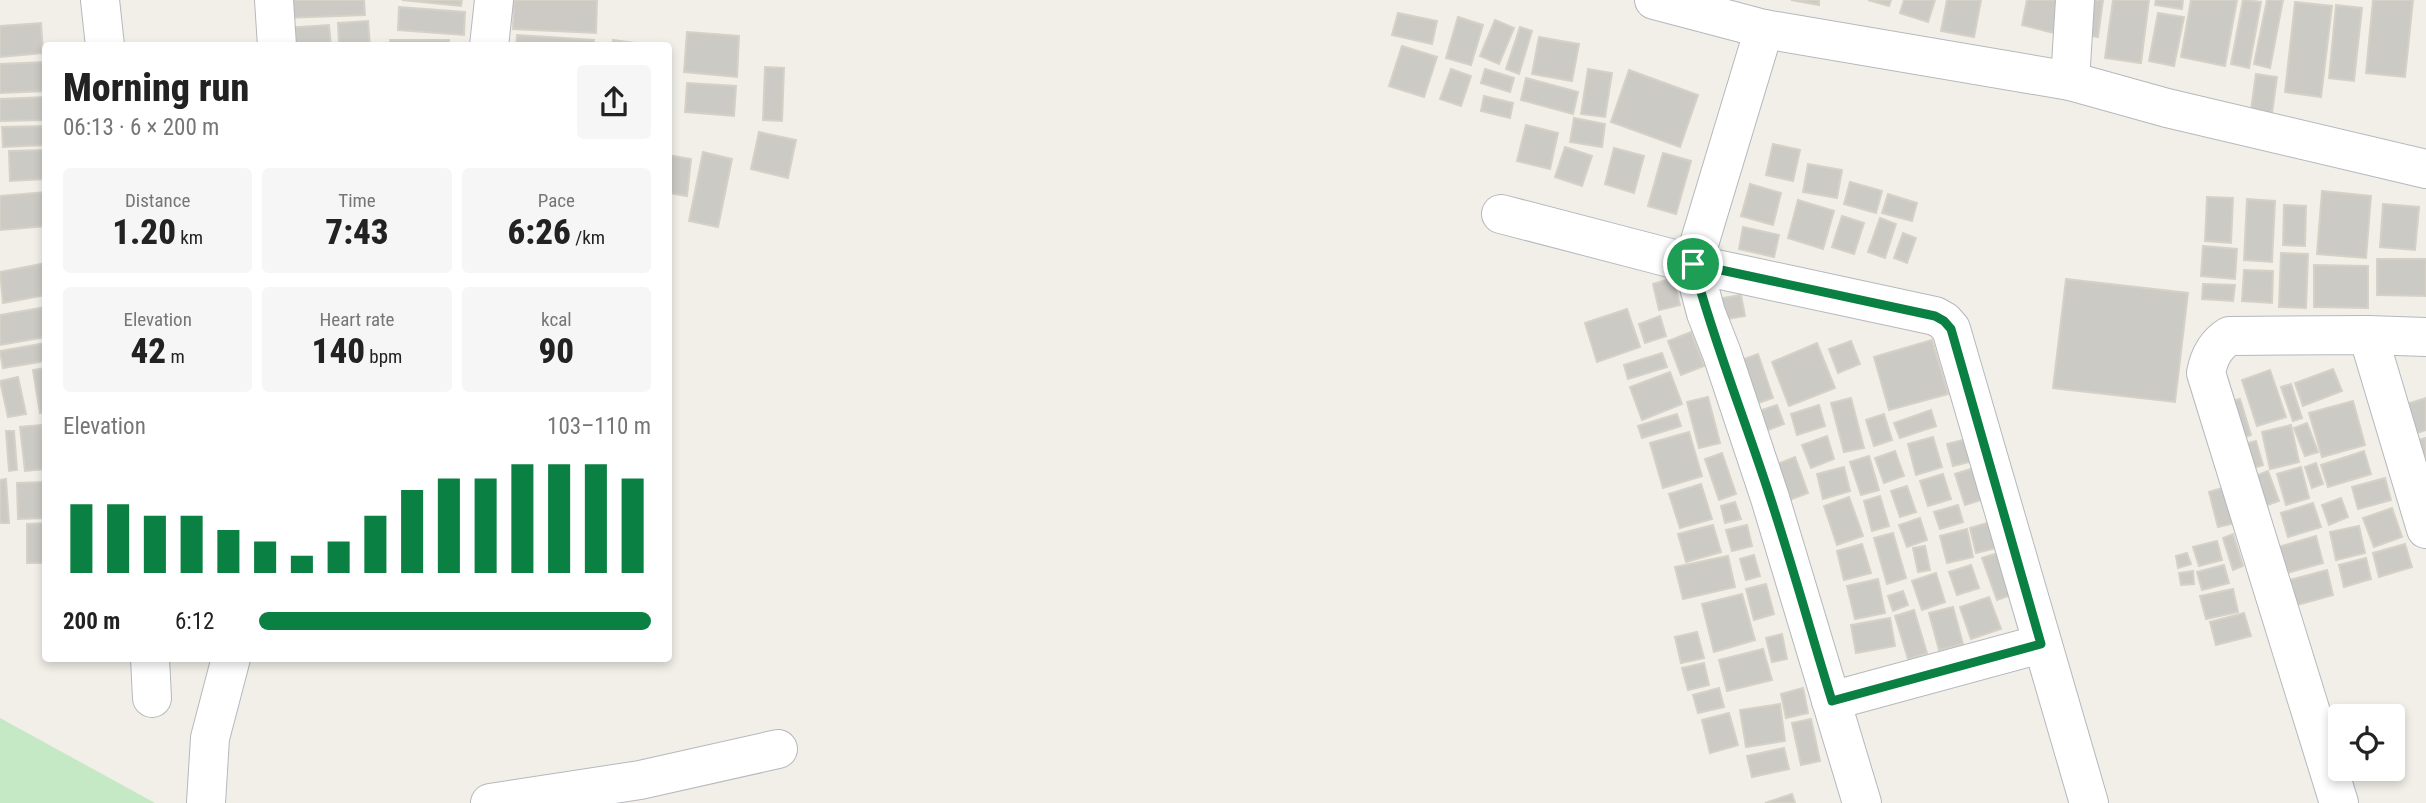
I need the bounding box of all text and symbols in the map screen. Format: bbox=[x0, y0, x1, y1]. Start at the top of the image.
button: share bbox=[577, 65, 651, 139]
text: Morning run bbox=[63, 66, 249, 110]
text: 06:13 · 6 × 200 m bbox=[63, 114, 219, 141]
text: Distance bbox=[125, 189, 190, 212]
text: Time bbox=[338, 189, 376, 212]
text: Pace bbox=[538, 189, 575, 212]
text: 1.20 bbox=[112, 212, 176, 253]
text: 7:43 bbox=[325, 212, 389, 253]
text: 6:26 bbox=[508, 212, 571, 253]
text: km bbox=[176, 226, 203, 249]
text: /km bbox=[571, 226, 605, 249]
pin bbox=[1663, 234, 1723, 294]
icon: arrive bbox=[1674, 245, 1712, 283]
text: Elevation bbox=[123, 308, 192, 331]
text: Heart rate bbox=[319, 308, 395, 331]
text: kcal bbox=[541, 308, 572, 331]
text: 42 bbox=[131, 331, 166, 372]
text: 140 bbox=[312, 331, 365, 372]
text: 90 bbox=[539, 331, 574, 372]
text: m bbox=[166, 345, 185, 368]
text: bpm bbox=[365, 345, 402, 368]
text: Elevation bbox=[63, 413, 146, 440]
text: 103–110 m bbox=[547, 413, 651, 440]
text: 200 m bbox=[63, 608, 120, 635]
text: 6:12 bbox=[175, 608, 214, 635]
map controls bbox=[2328, 704, 2405, 781]
button: locate bbox=[2328, 704, 2405, 781]

